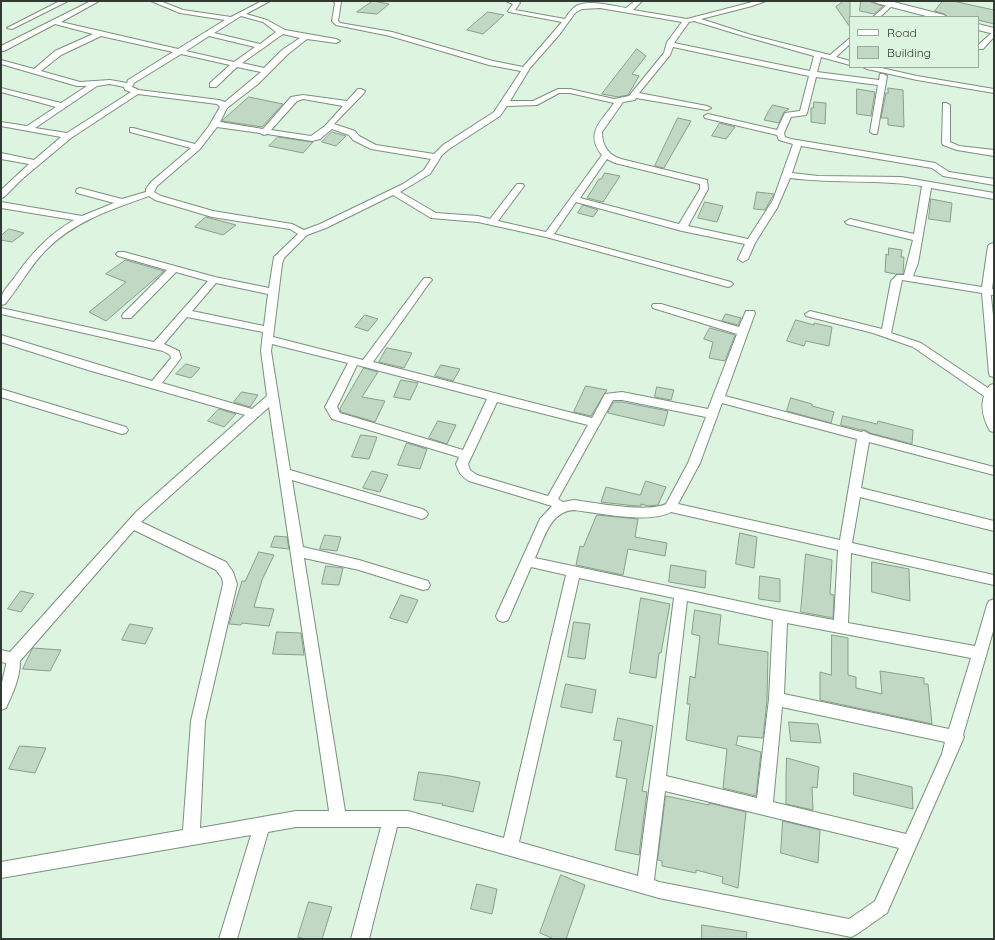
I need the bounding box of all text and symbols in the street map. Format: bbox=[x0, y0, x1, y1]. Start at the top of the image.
legend bbox=[849, 16, 979, 68]
text: Road bbox=[887, 25, 917, 40]
text: Building bbox=[887, 45, 931, 60]

